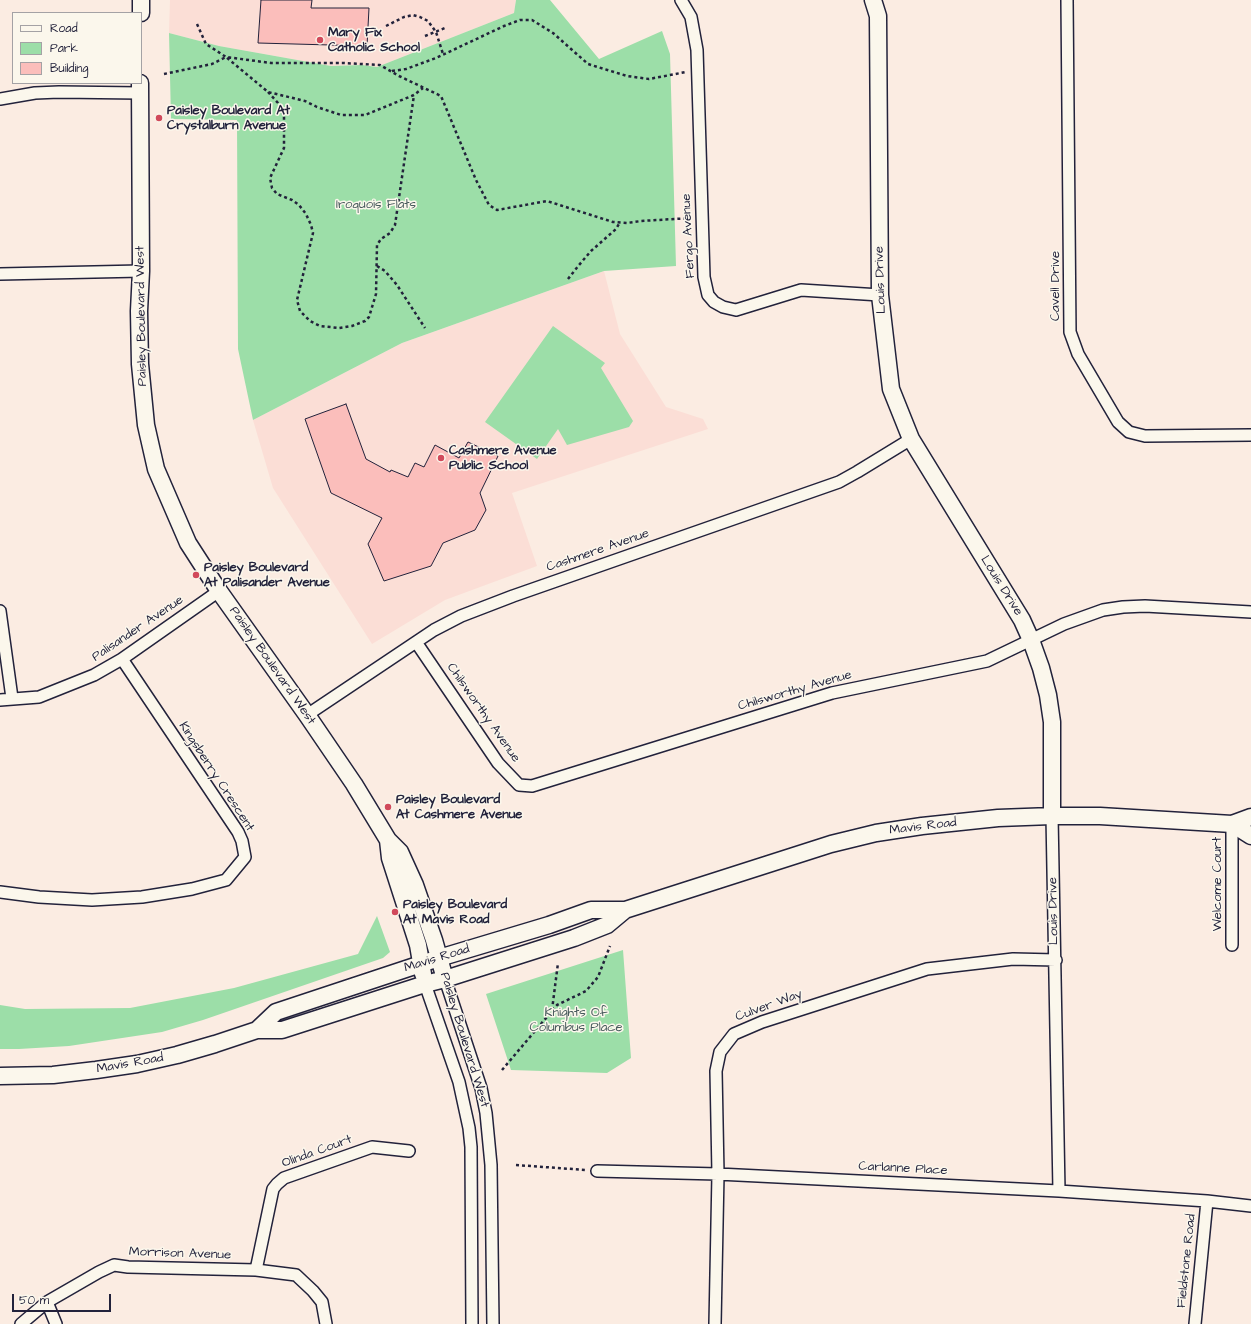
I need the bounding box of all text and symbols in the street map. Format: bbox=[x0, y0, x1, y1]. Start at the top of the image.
legend bbox=[12, 12, 142, 84]
text: Road bbox=[50, 20, 78, 37]
place label: Mary Fix Catholic School bbox=[328, 25, 420, 56]
marker: Mary Fix Catholic School bbox=[315, 35, 325, 45]
text: Park bbox=[50, 40, 78, 57]
text: Building bbox=[50, 60, 88, 77]
place label: Paisley Boulevard At Crystalburn Avenue bbox=[167, 103, 290, 134]
marker: Paisley Boulevard At Crystalburn Avenue bbox=[154, 113, 164, 123]
street label: Fergo Avenue bbox=[679, 193, 699, 279]
park label: Iroquois Flats bbox=[336, 197, 416, 213]
street label: Paisley Boulevard West bbox=[133, 246, 151, 386]
street label: Louis Drive bbox=[872, 246, 890, 314]
street label: Cavell Drive bbox=[1048, 251, 1064, 321]
place label: Cashmere Avenue Public School bbox=[449, 443, 557, 474]
marker: Cashmere Avenue Public School bbox=[436, 453, 446, 463]
street label: Cashmere Avenue bbox=[545, 526, 651, 576]
street label: Louis Drive bbox=[976, 553, 1026, 619]
place label: Paisley Boulevard At Palisander Avenue bbox=[204, 560, 330, 591]
marker: Paisley Boulevard At Palisander Avenue bbox=[191, 570, 201, 580]
street label: Palisander Avenue bbox=[89, 593, 187, 665]
street label: Paisley Boulevard West bbox=[225, 604, 319, 728]
street label: Chilsworthy Avenue bbox=[443, 660, 523, 766]
street label: Chilsworthy Avenue bbox=[736, 667, 854, 715]
street label: Kingsberry Crescent bbox=[175, 719, 257, 835]
place label: Paisley Boulevard At Cashmere Avenue bbox=[396, 792, 522, 823]
marker: Paisley Boulevard At Cashmere Avenue bbox=[383, 802, 393, 812]
street label: Mavis Road bbox=[888, 815, 958, 839]
street label: Welcome Court bbox=[1210, 837, 1226, 931]
street label: Louis Drive bbox=[1046, 877, 1062, 945]
place label: Paisley Boulevard At Mavis Road bbox=[403, 897, 507, 928]
marker: Paisley Boulevard At Mavis Road bbox=[390, 907, 400, 917]
street label: Mavis Road bbox=[402, 942, 472, 976]
street label: Paisley Boulevard West bbox=[436, 971, 492, 1109]
street label: Culver Way bbox=[733, 987, 805, 1025]
park label: Knights Of Columbus Place bbox=[529, 1005, 623, 1036]
street label: Mavis Road bbox=[95, 1050, 165, 1078]
street label: Olinda Court bbox=[280, 1132, 354, 1172]
street label: Carlanne Place bbox=[858, 1159, 948, 1179]
street label: Fieldstone Road bbox=[1174, 1213, 1200, 1309]
street label: Morrison Avenue bbox=[129, 1244, 231, 1264]
scale bar bbox=[14, 1286, 113, 1312]
text: 50 m bbox=[19, 1292, 49, 1309]

